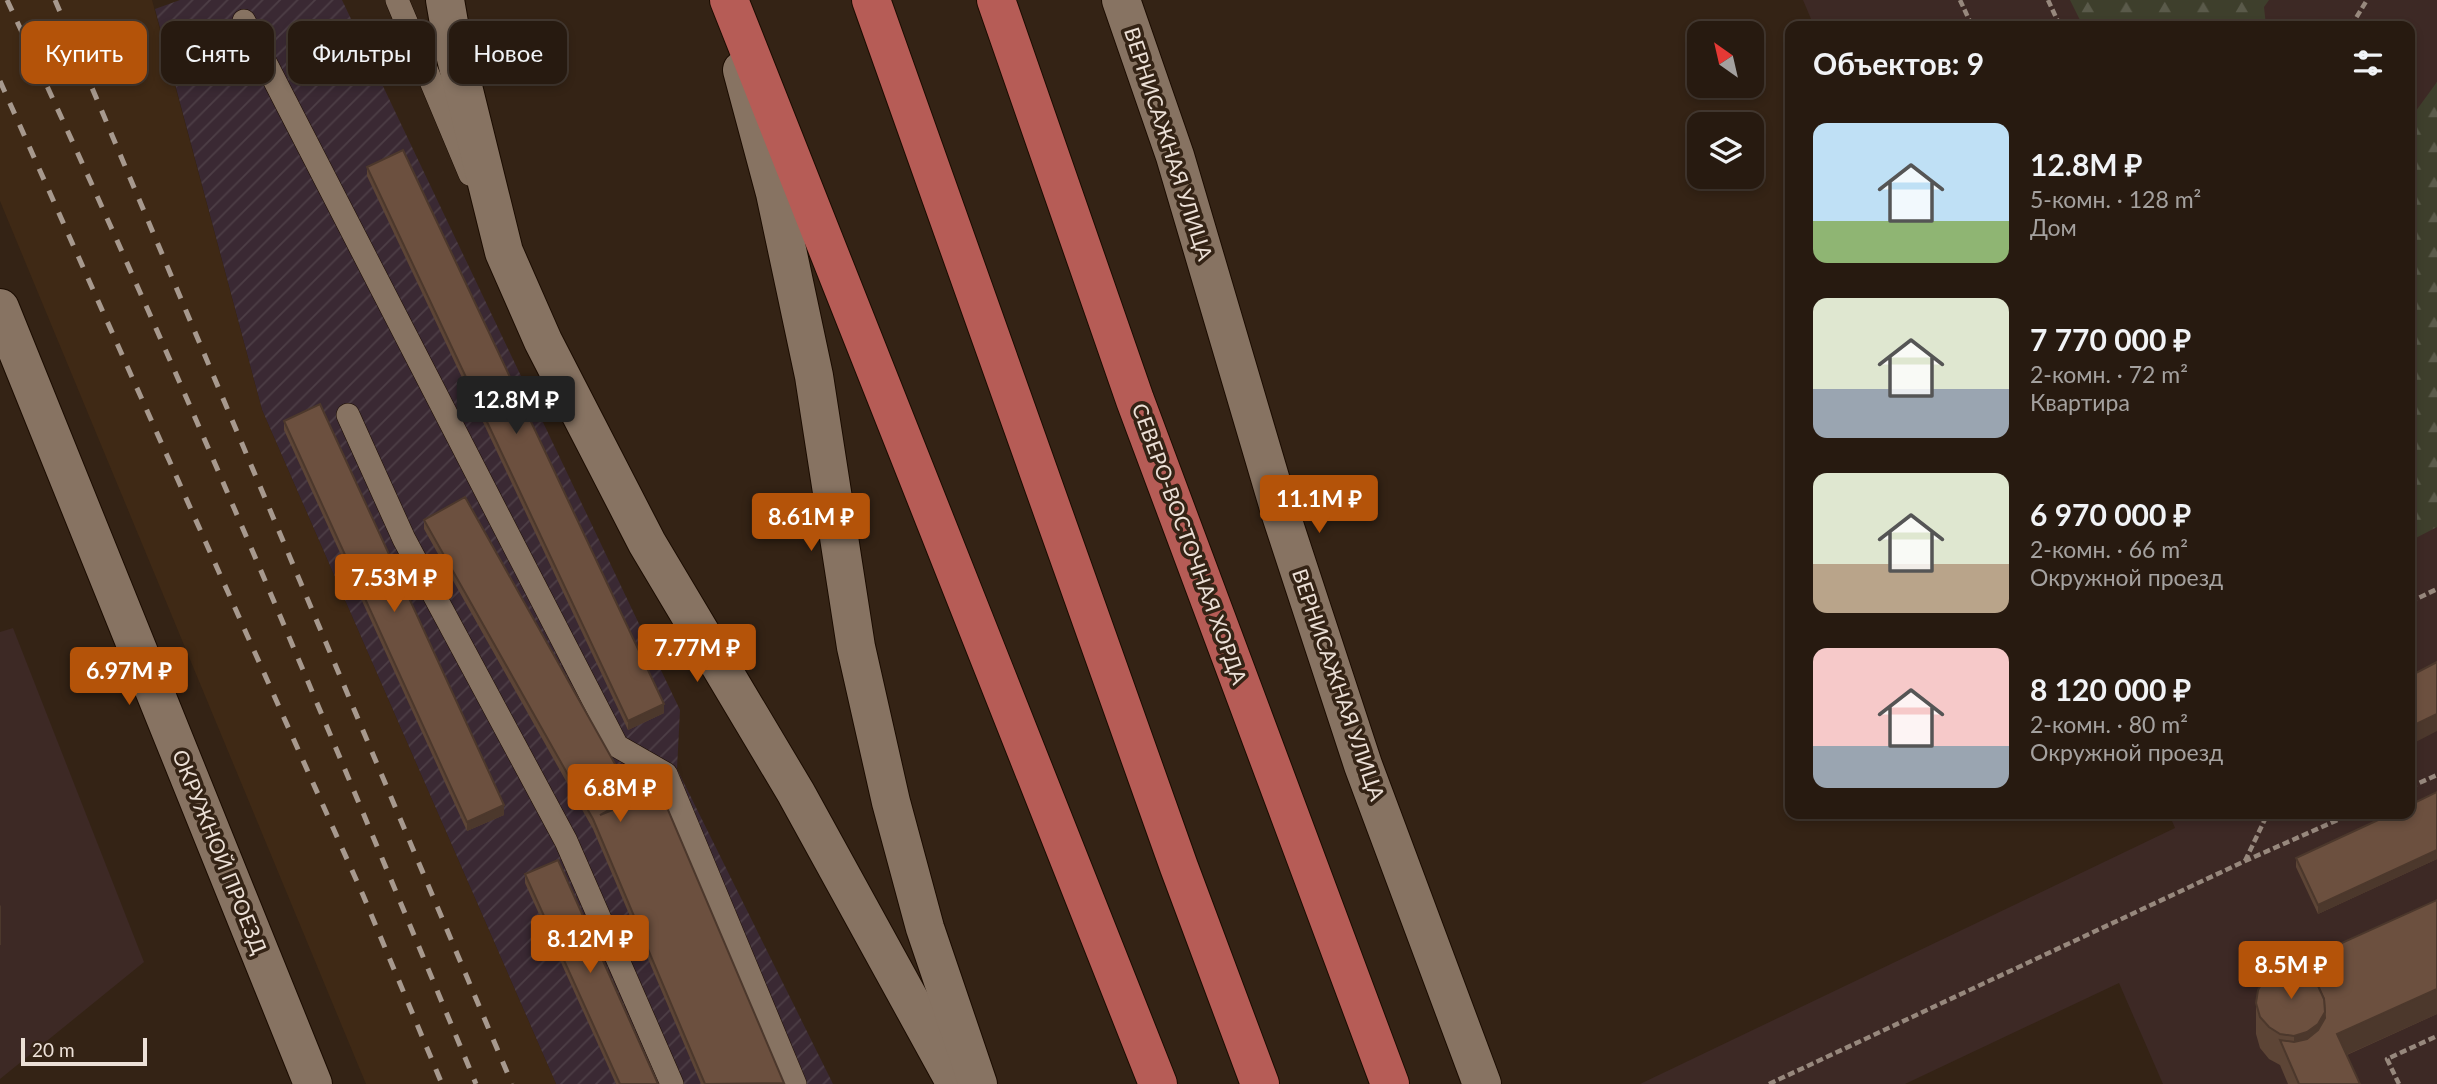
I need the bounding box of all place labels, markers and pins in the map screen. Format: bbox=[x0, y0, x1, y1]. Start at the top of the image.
pin: 12.8M ₽ bbox=[451, 376, 581, 436]
pin: 11.1M ₽ bbox=[1254, 476, 1384, 535]
pin: 8.61M ₽ bbox=[746, 494, 876, 553]
pin: 7.53M ₽ bbox=[329, 554, 459, 614]
pin: 7.77M ₽ bbox=[632, 624, 762, 684]
pin: 6.97M ₽ bbox=[64, 648, 194, 707]
pin: 6.8M ₽ bbox=[563, 764, 677, 824]
pin: 8.12M ₽ bbox=[525, 916, 655, 975]
pin: 8.5M ₽ bbox=[2234, 942, 2348, 1001]

